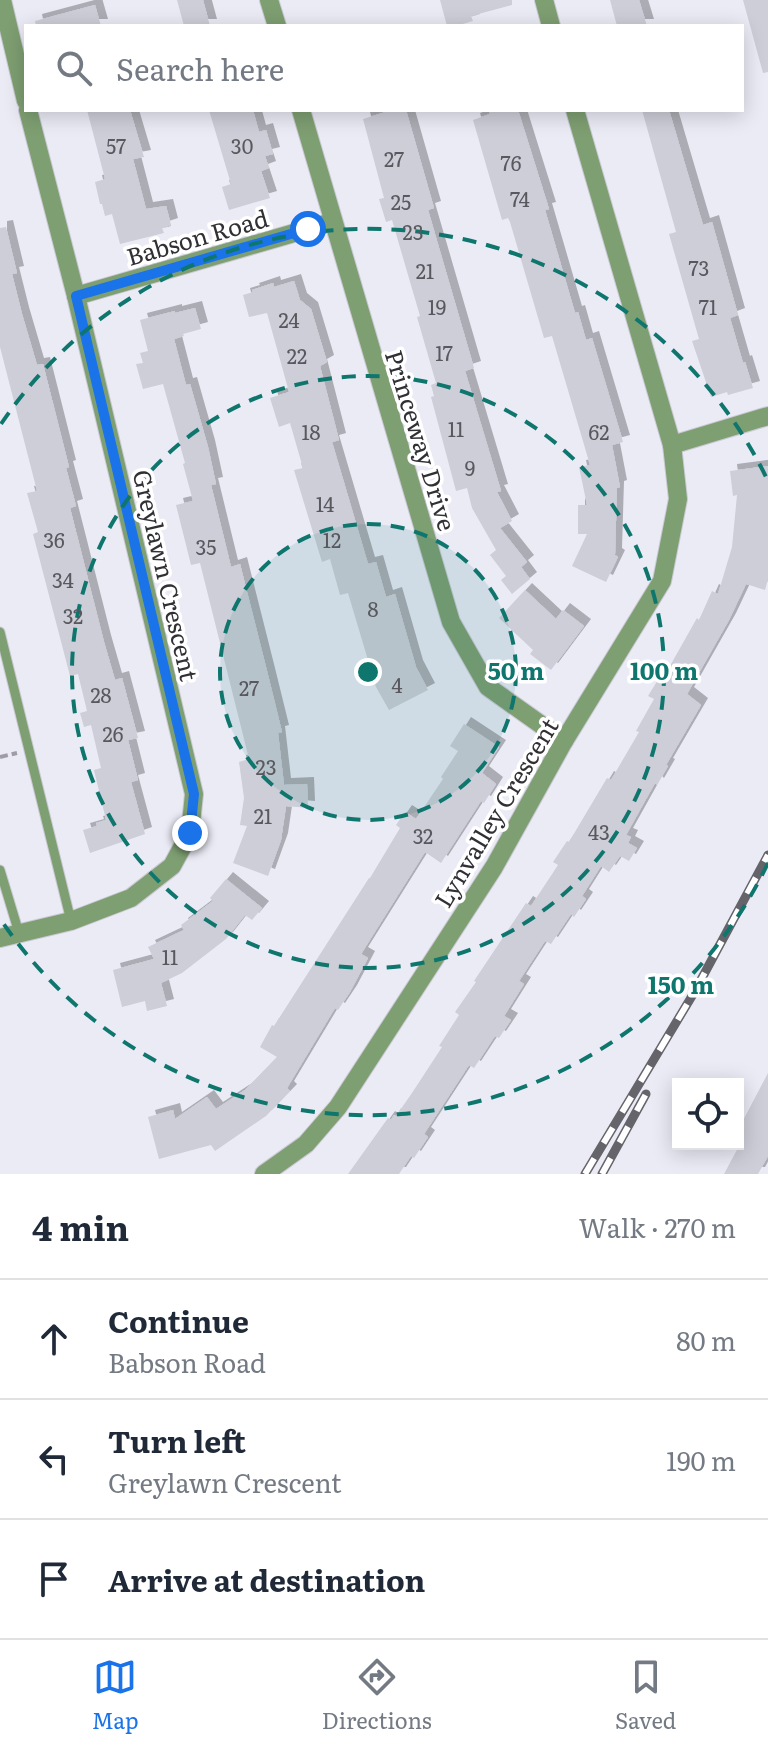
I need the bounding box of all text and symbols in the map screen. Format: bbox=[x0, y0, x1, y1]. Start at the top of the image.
search box bbox=[24, 24, 744, 112]
icon: search bbox=[52, 46, 96, 90]
text: Search here bbox=[116, 46, 284, 90]
house number: 57 bbox=[106, 130, 126, 160]
house number: 30 bbox=[231, 130, 253, 160]
house number: 27 bbox=[384, 143, 404, 173]
house number: 76 bbox=[501, 147, 522, 177]
house number: 74 bbox=[510, 183, 530, 213]
house number: 25 bbox=[391, 186, 411, 216]
street label: Babson Road bbox=[122, 199, 272, 273]
route start bbox=[290, 211, 326, 247]
house number: 23 bbox=[403, 216, 423, 246]
house number: 73 bbox=[689, 252, 709, 282]
house number: 21 bbox=[416, 255, 434, 285]
house number: 19 bbox=[428, 291, 446, 321]
house number: 71 bbox=[699, 291, 717, 321]
house number: 24 bbox=[278, 304, 300, 334]
house number: 17 bbox=[435, 337, 453, 367]
house number: 22 bbox=[287, 340, 307, 370]
street label: Princeway Drive bbox=[378, 345, 466, 535]
house number: 11 bbox=[448, 413, 464, 443]
house number: 18 bbox=[301, 416, 321, 446]
house number: 62 bbox=[589, 416, 609, 446]
house number: 9 bbox=[465, 452, 475, 482]
street label: Greylawn Crescent bbox=[126, 466, 208, 684]
house number: 14 bbox=[316, 488, 334, 518]
house number: 36 bbox=[43, 524, 65, 554]
house number: 12 bbox=[323, 524, 341, 554]
house number: 35 bbox=[196, 531, 216, 561]
house number: 34 bbox=[52, 564, 74, 594]
house number: 8 bbox=[367, 593, 379, 623]
house number: 32 bbox=[63, 600, 83, 630]
text: 50 m bbox=[488, 652, 544, 687]
text: 100 m bbox=[630, 652, 698, 687]
centre of rings bbox=[354, 658, 382, 686]
house number: 4 bbox=[391, 669, 403, 699]
house number: 27 bbox=[239, 672, 259, 702]
house number: 28 bbox=[90, 679, 112, 709]
street label: Lynvalley Crescent bbox=[424, 710, 566, 913]
house number: 26 bbox=[103, 718, 124, 748]
house number: 23 bbox=[256, 751, 276, 781]
house number: 21 bbox=[254, 800, 272, 830]
route end bbox=[172, 815, 208, 851]
house number: 43 bbox=[588, 816, 610, 846]
house number: 32 bbox=[413, 820, 433, 850]
house number: 11 bbox=[162, 941, 178, 971]
text: 150 m bbox=[648, 966, 714, 1001]
map controls bbox=[672, 1078, 744, 1150]
button: locate bbox=[672, 1078, 744, 1150]
text: 4 min bbox=[32, 1201, 129, 1251]
text: Walk · 270 m bbox=[579, 1207, 736, 1246]
text: Continue bbox=[108, 1298, 249, 1342]
icon: ahead bbox=[32, 1317, 76, 1361]
text: 80 m bbox=[676, 1320, 736, 1359]
text: Babson Road bbox=[108, 1342, 266, 1381]
text: Turn left bbox=[108, 1418, 246, 1462]
icon: left bbox=[32, 1437, 76, 1481]
text: 190 m bbox=[666, 1440, 736, 1479]
text: Greylawn Crescent bbox=[108, 1462, 341, 1501]
icon: arrive bbox=[32, 1557, 76, 1601]
text: Arrive at destination bbox=[108, 1557, 425, 1601]
tab: Map bbox=[92, 1655, 139, 1736]
tab: Directions bbox=[322, 1655, 432, 1736]
tab: Saved bbox=[615, 1655, 676, 1736]

